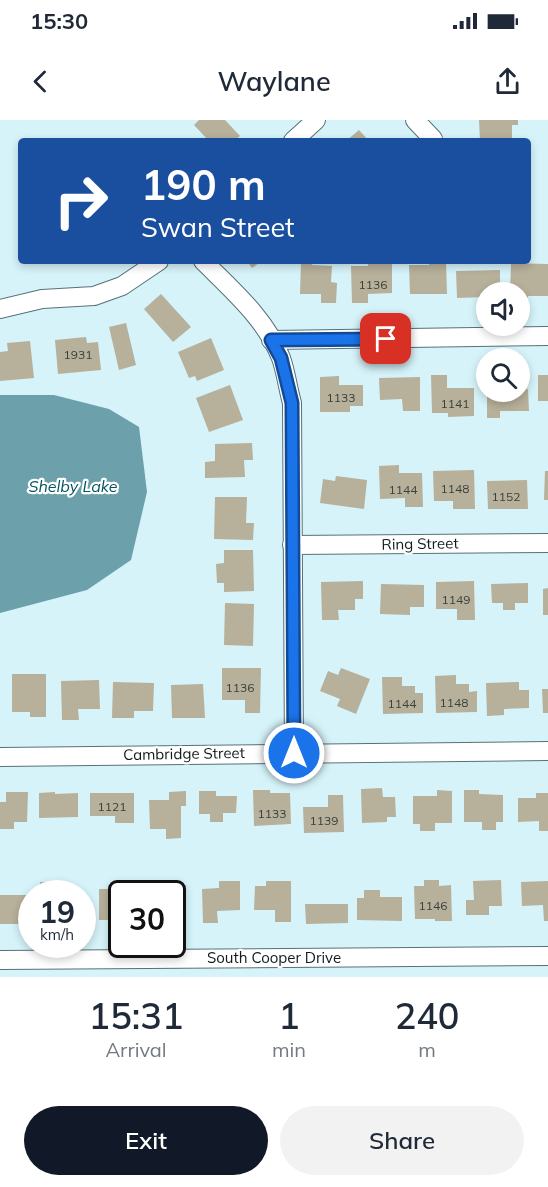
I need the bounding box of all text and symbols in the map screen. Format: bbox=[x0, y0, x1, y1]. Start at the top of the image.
text: 15:30 bbox=[30, 7, 88, 35]
text: Waylane bbox=[217, 64, 331, 98]
icon: back bbox=[24, 65, 57, 98]
icon: share bbox=[491, 65, 524, 98]
text: 190 m bbox=[141, 158, 266, 211]
icon: right bbox=[42, 162, 120, 240]
text: Swan Street bbox=[141, 210, 295, 244]
house number: 1136 bbox=[359, 277, 387, 292]
map controls bbox=[476, 282, 530, 402]
button: sound bbox=[476, 282, 530, 336]
pin bbox=[360, 313, 411, 364]
icon: arrive bbox=[369, 322, 402, 355]
house number: 1931 bbox=[64, 347, 92, 362]
button: search bbox=[476, 348, 530, 402]
house number: 1133 bbox=[327, 390, 355, 405]
house number: 1141 bbox=[441, 396, 469, 411]
water label: Shelby Lake bbox=[28, 476, 118, 496]
house number: 1148 bbox=[441, 481, 469, 496]
house number: 1144 bbox=[389, 482, 417, 497]
house number: 1152 bbox=[492, 489, 520, 504]
street label: Ring Street bbox=[381, 533, 459, 554]
house number: 1149 bbox=[442, 592, 470, 607]
house number: 1136 bbox=[226, 680, 254, 695]
house number: 1148 bbox=[440, 695, 468, 710]
house number: 1144 bbox=[388, 696, 416, 711]
position arrow bbox=[262, 721, 326, 785]
street label: Cambridge Street bbox=[123, 743, 245, 764]
house number: 1121 bbox=[98, 799, 126, 814]
house number: 1133 bbox=[258, 806, 286, 821]
house number: 1139 bbox=[310, 813, 338, 828]
speed limit sign: 30 bbox=[108, 880, 186, 958]
text: 19 bbox=[39, 893, 75, 931]
house number: 1146 bbox=[419, 898, 447, 913]
text: km/h bbox=[40, 925, 74, 944]
street label: South Cooper Drive bbox=[207, 948, 341, 967]
text: 15:31 bbox=[89, 993, 183, 1038]
text: 1 bbox=[278, 993, 300, 1038]
text: 240 bbox=[395, 993, 459, 1038]
text: Arrival bbox=[105, 1037, 167, 1062]
text: min bbox=[272, 1037, 306, 1062]
text: m bbox=[418, 1037, 436, 1062]
button: Exit bbox=[24, 1106, 268, 1175]
button: Share bbox=[280, 1106, 524, 1175]

